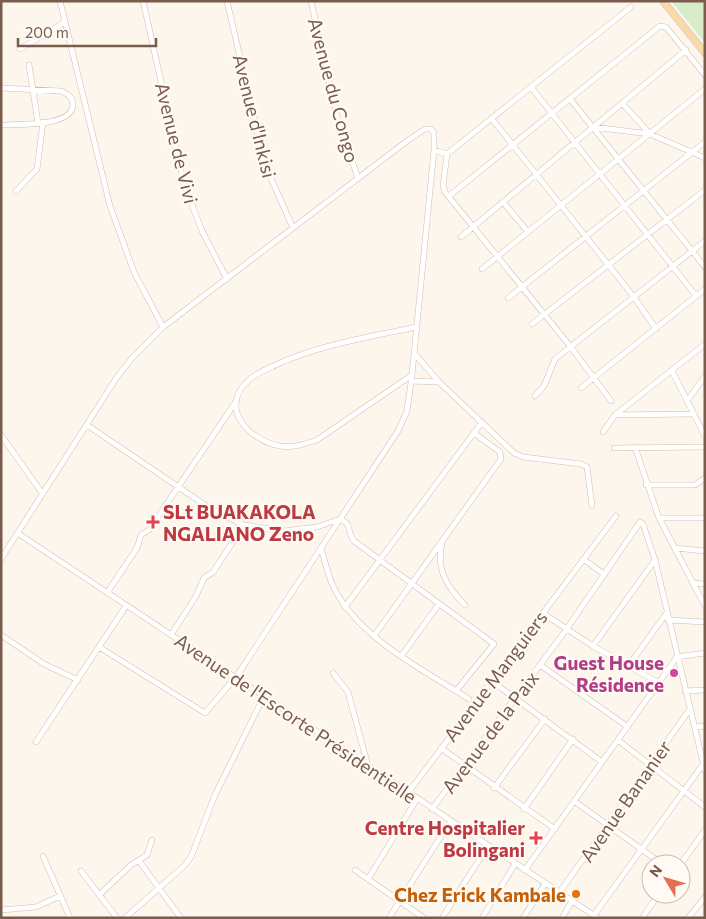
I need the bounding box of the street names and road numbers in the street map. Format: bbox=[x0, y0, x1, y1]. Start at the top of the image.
street label: Avenue du Congo bbox=[304, 15, 364, 165]
street label: Avenue d'Inkisi bbox=[229, 52, 281, 180]
street label: Avenue de Vivi bbox=[151, 80, 203, 206]
street label: Avenue Manguiers bbox=[438, 606, 552, 746]
street label: Avenue de l'Escorte Présidentielle bbox=[171, 628, 421, 808]
street label: Avenue de la Paix bbox=[437, 666, 543, 798]
street label: Avenue Bananier bbox=[574, 735, 676, 866]

